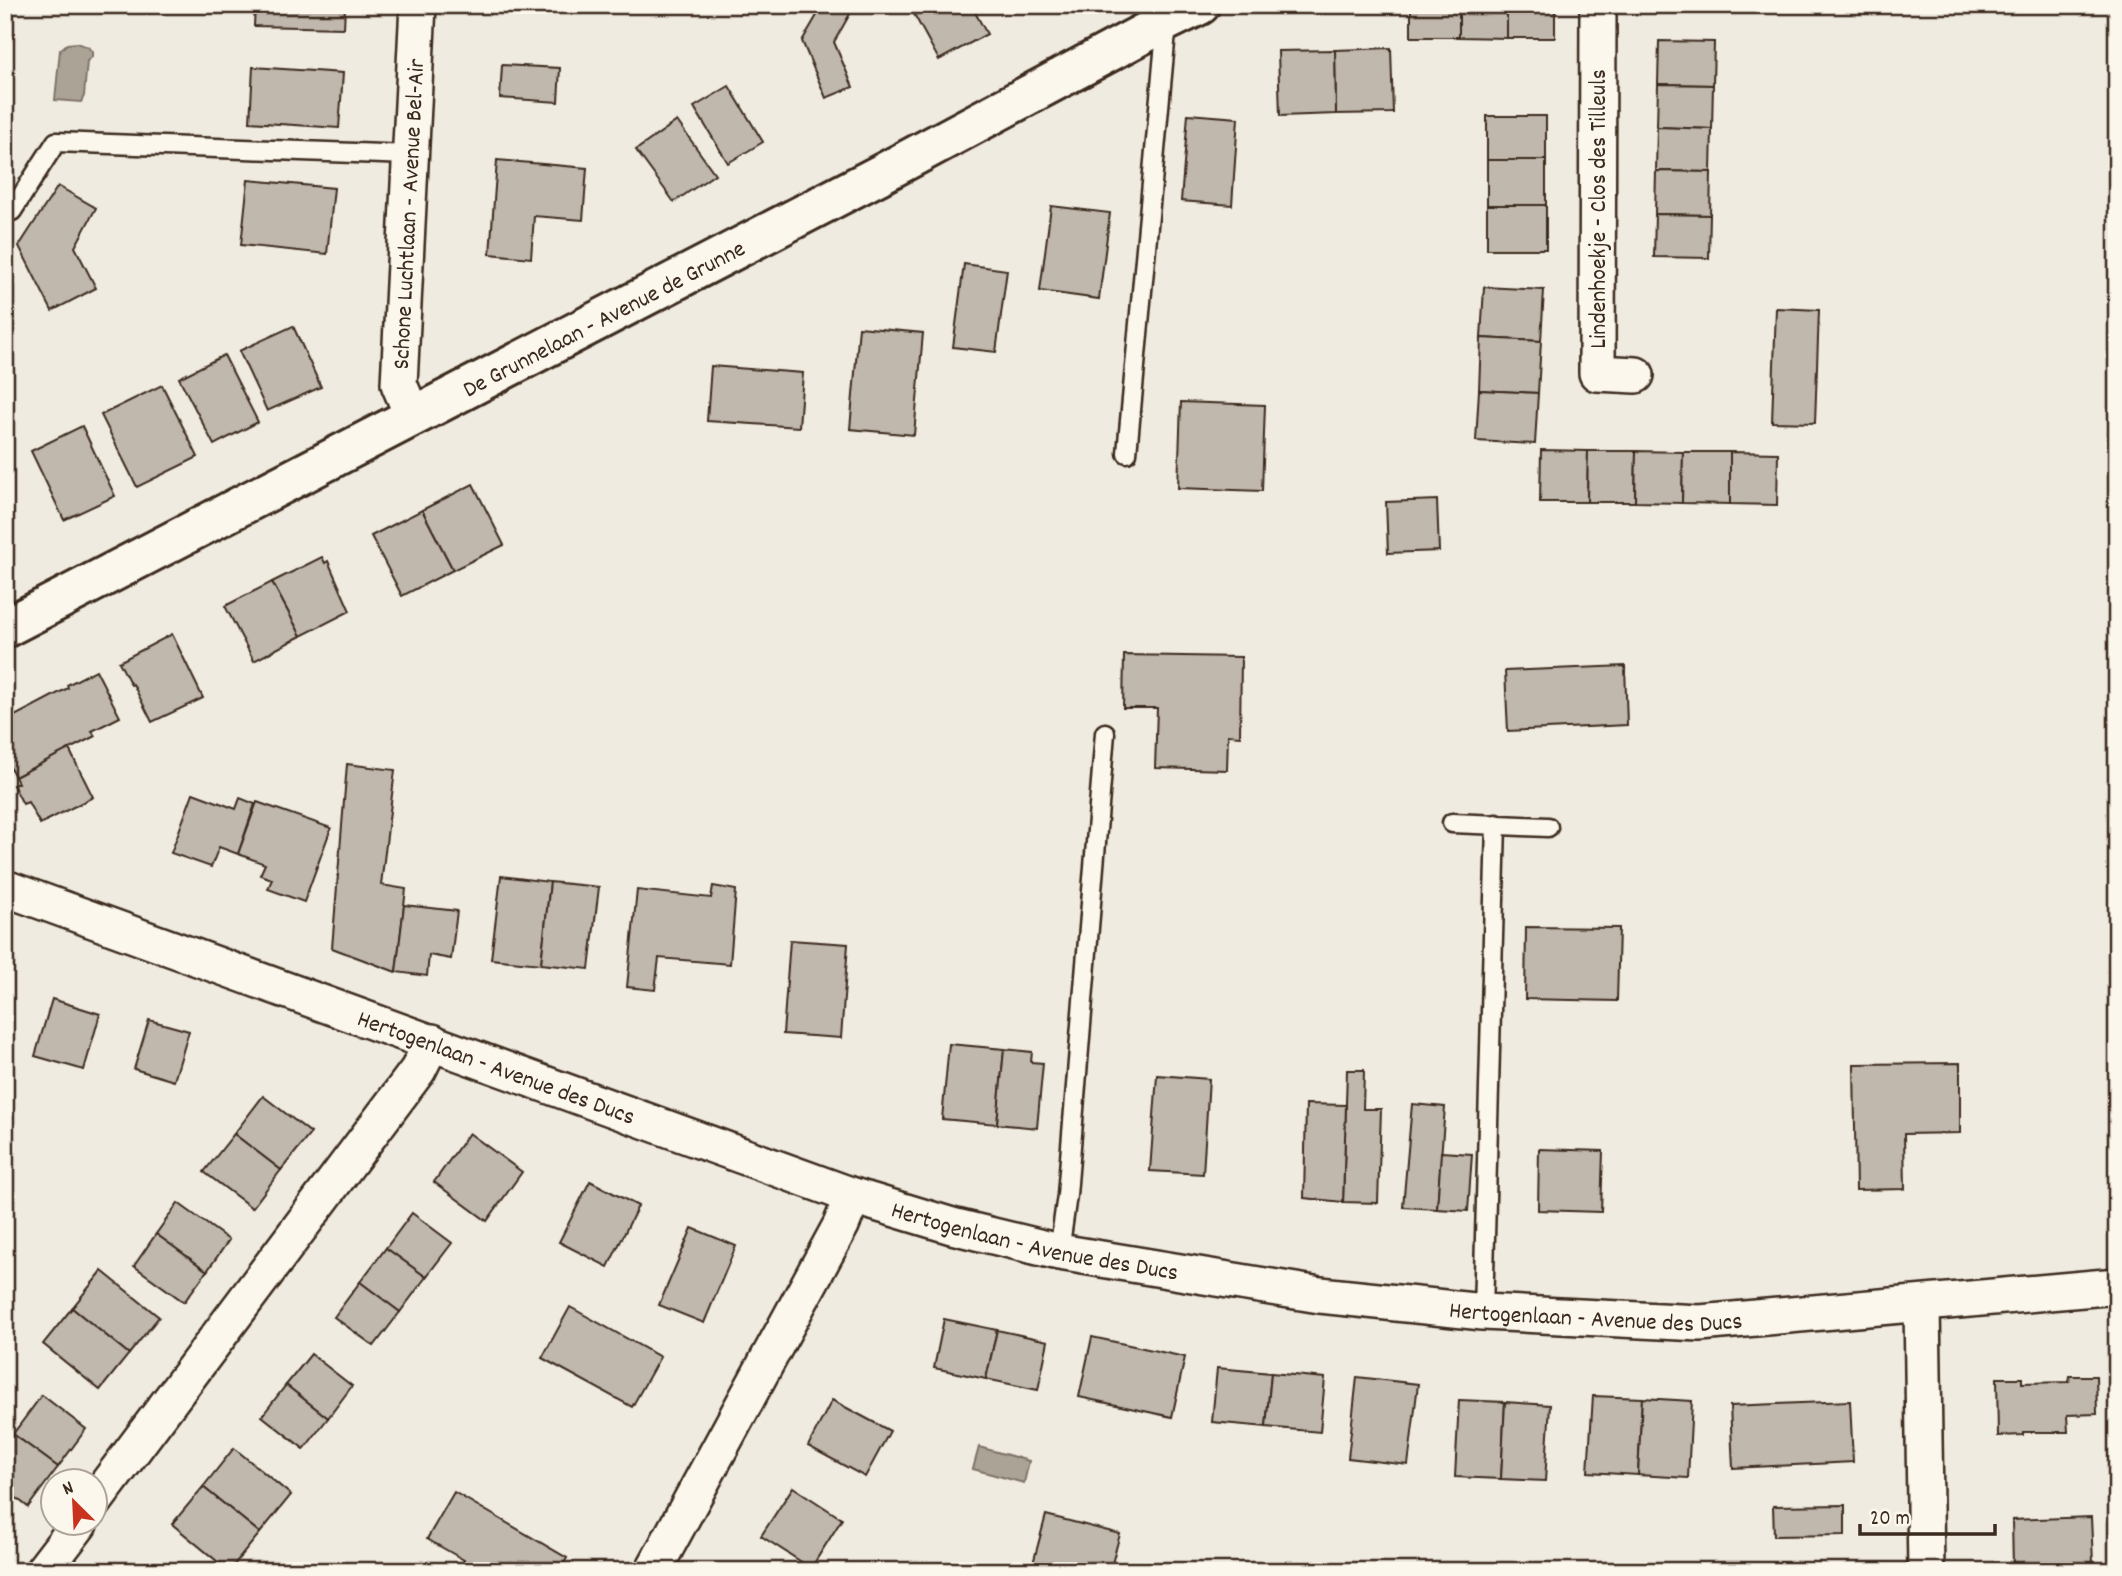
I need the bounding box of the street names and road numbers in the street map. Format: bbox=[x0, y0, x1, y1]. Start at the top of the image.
street label: Schone Luchtlaan - Avenue Bel-Air bbox=[386, 58, 435, 370]
street label: Lindenhoekje - Clos des Tilleuls bbox=[1583, 69, 1617, 349]
street label: De Grunnelaan - Avenue de Grunne bbox=[458, 233, 752, 408]
street label: Hertogenlaan - Avenue des Ducs bbox=[352, 1003, 639, 1135]
street label: Hertogenlaan - Avenue des Ducs bbox=[887, 1195, 1181, 1291]
street label: Hertogenlaan - Avenue des Ducs bbox=[1447, 1295, 1744, 1343]

